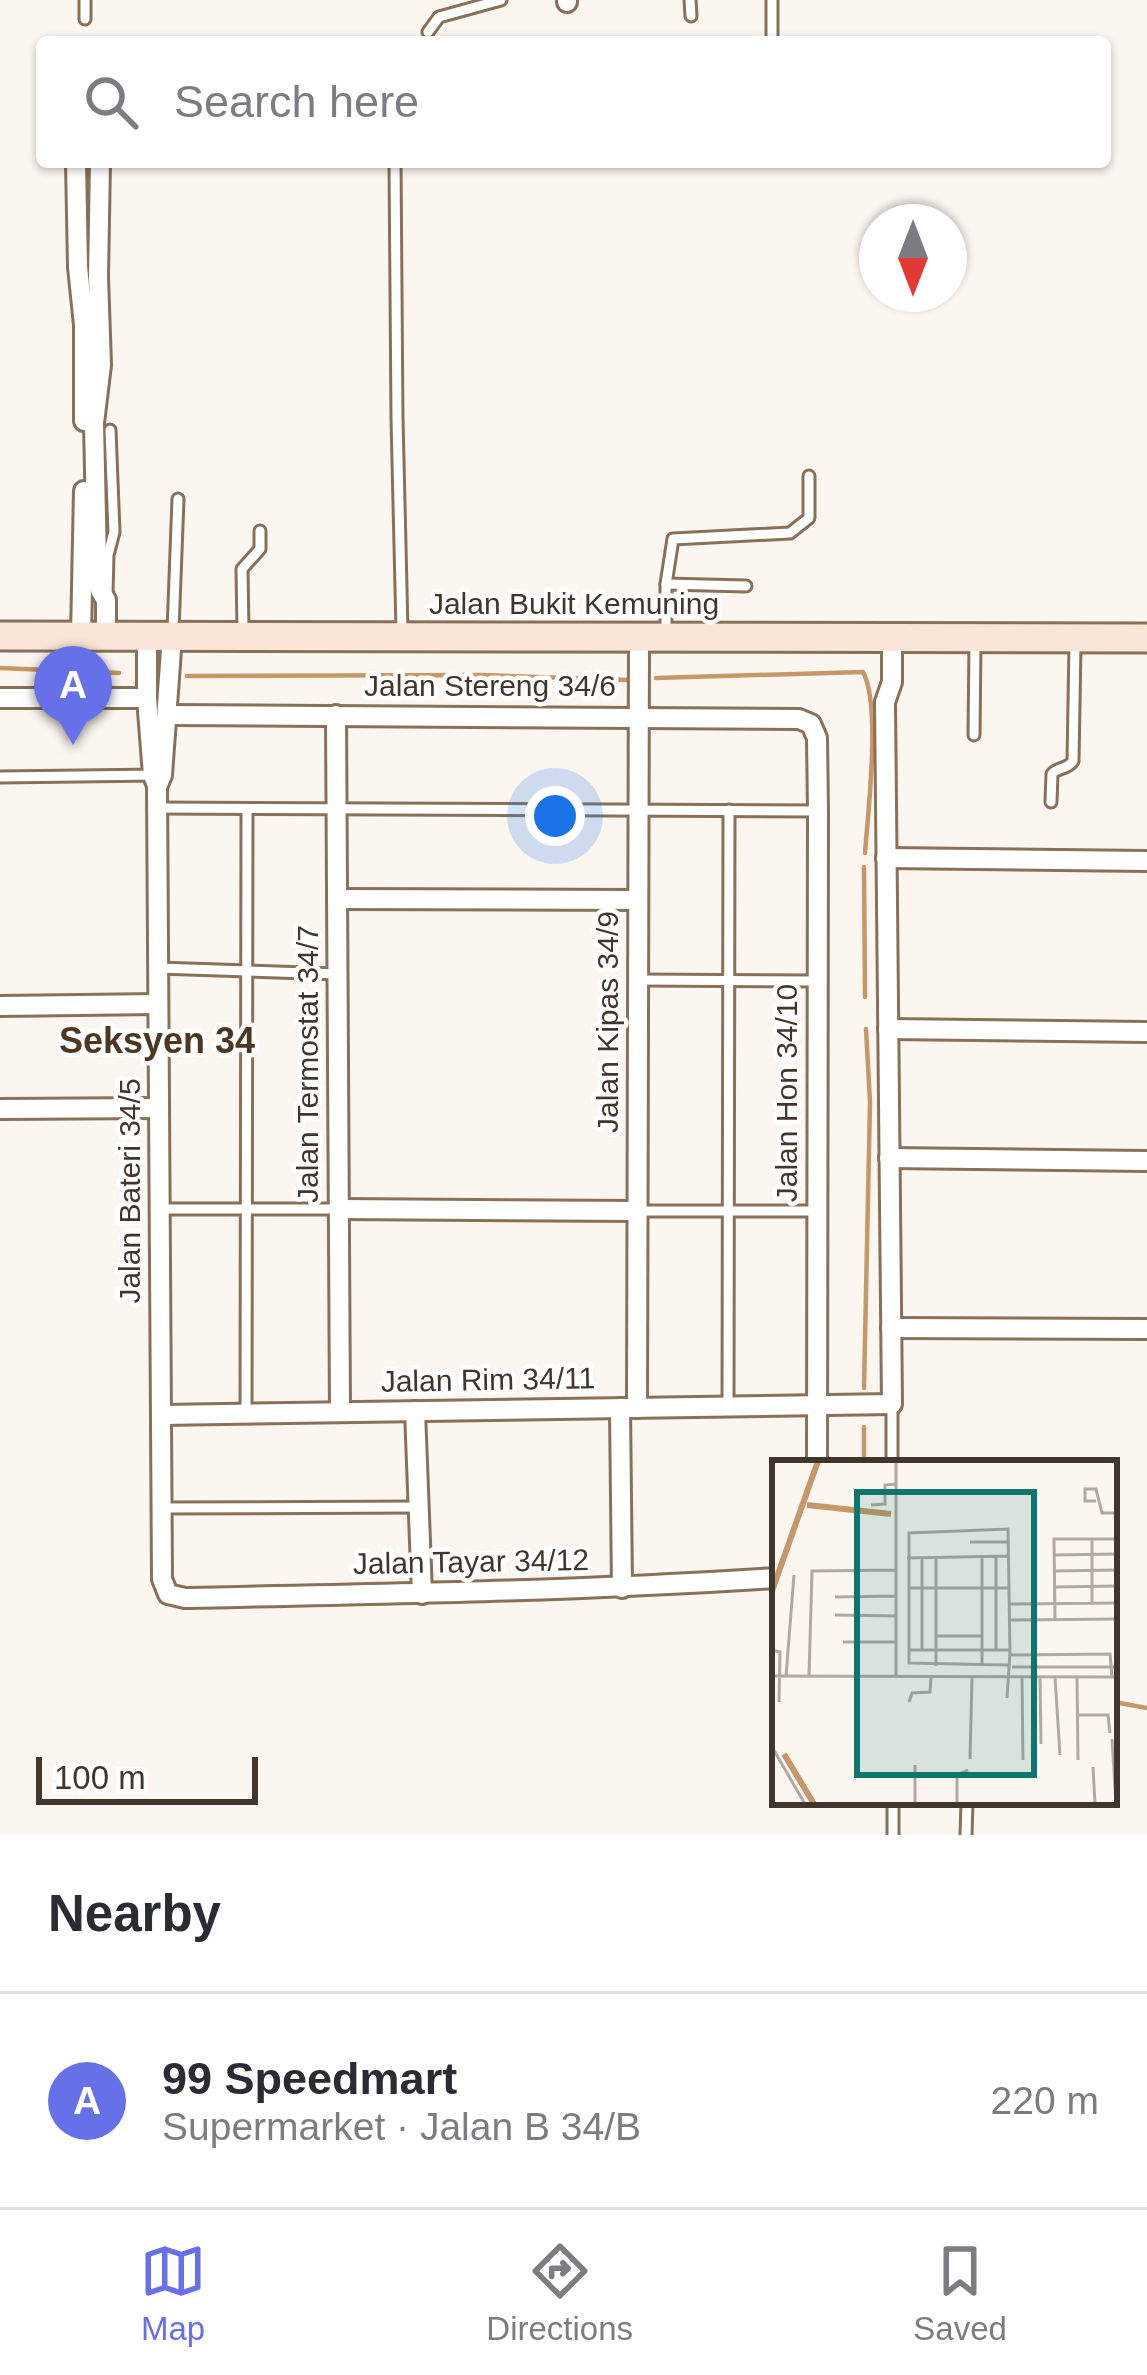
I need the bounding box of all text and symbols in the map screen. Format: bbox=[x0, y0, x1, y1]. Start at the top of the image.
search box bbox=[36, 36, 1111, 168]
icon: search bbox=[78, 69, 144, 135]
text: Search here bbox=[174, 76, 419, 127]
north arrow bbox=[859, 204, 967, 312]
street label: Jalan Bukit Kemuning bbox=[429, 587, 719, 620]
pin: A bbox=[34, 646, 112, 745]
street label: Jalan Stereng 34/6 bbox=[364, 669, 616, 702]
your location bbox=[525, 786, 585, 846]
street label: Jalan Kipas 34/9 bbox=[591, 911, 624, 1133]
street label: Jalan Termostat 34/7 bbox=[291, 925, 324, 1203]
street label: Jalan Hon 34/10 bbox=[770, 984, 803, 1202]
district label: Seksyen 34 bbox=[59, 1020, 255, 1061]
street label: Jalan Bateri 34/5 bbox=[113, 1078, 146, 1304]
street label: Jalan Rim 34/11 bbox=[380, 1361, 596, 1398]
inset map bbox=[772, 1460, 1117, 1805]
street label: Jalan Tayar 34/12 bbox=[353, 1543, 589, 1580]
scale bar bbox=[36, 1751, 258, 1804]
text: 100 m bbox=[54, 1759, 146, 1796]
text: Nearby bbox=[48, 1885, 221, 1942]
text: 99 Speedmart bbox=[162, 2053, 457, 2104]
text: A bbox=[73, 2079, 101, 2122]
text: 220 m bbox=[991, 2079, 1099, 2122]
text: Supermarket · Jalan B 34/B bbox=[162, 2105, 641, 2148]
tab: Map bbox=[140, 2238, 206, 2348]
tab: Directions bbox=[486, 2238, 633, 2348]
tab: Saved bbox=[913, 2238, 1007, 2348]

